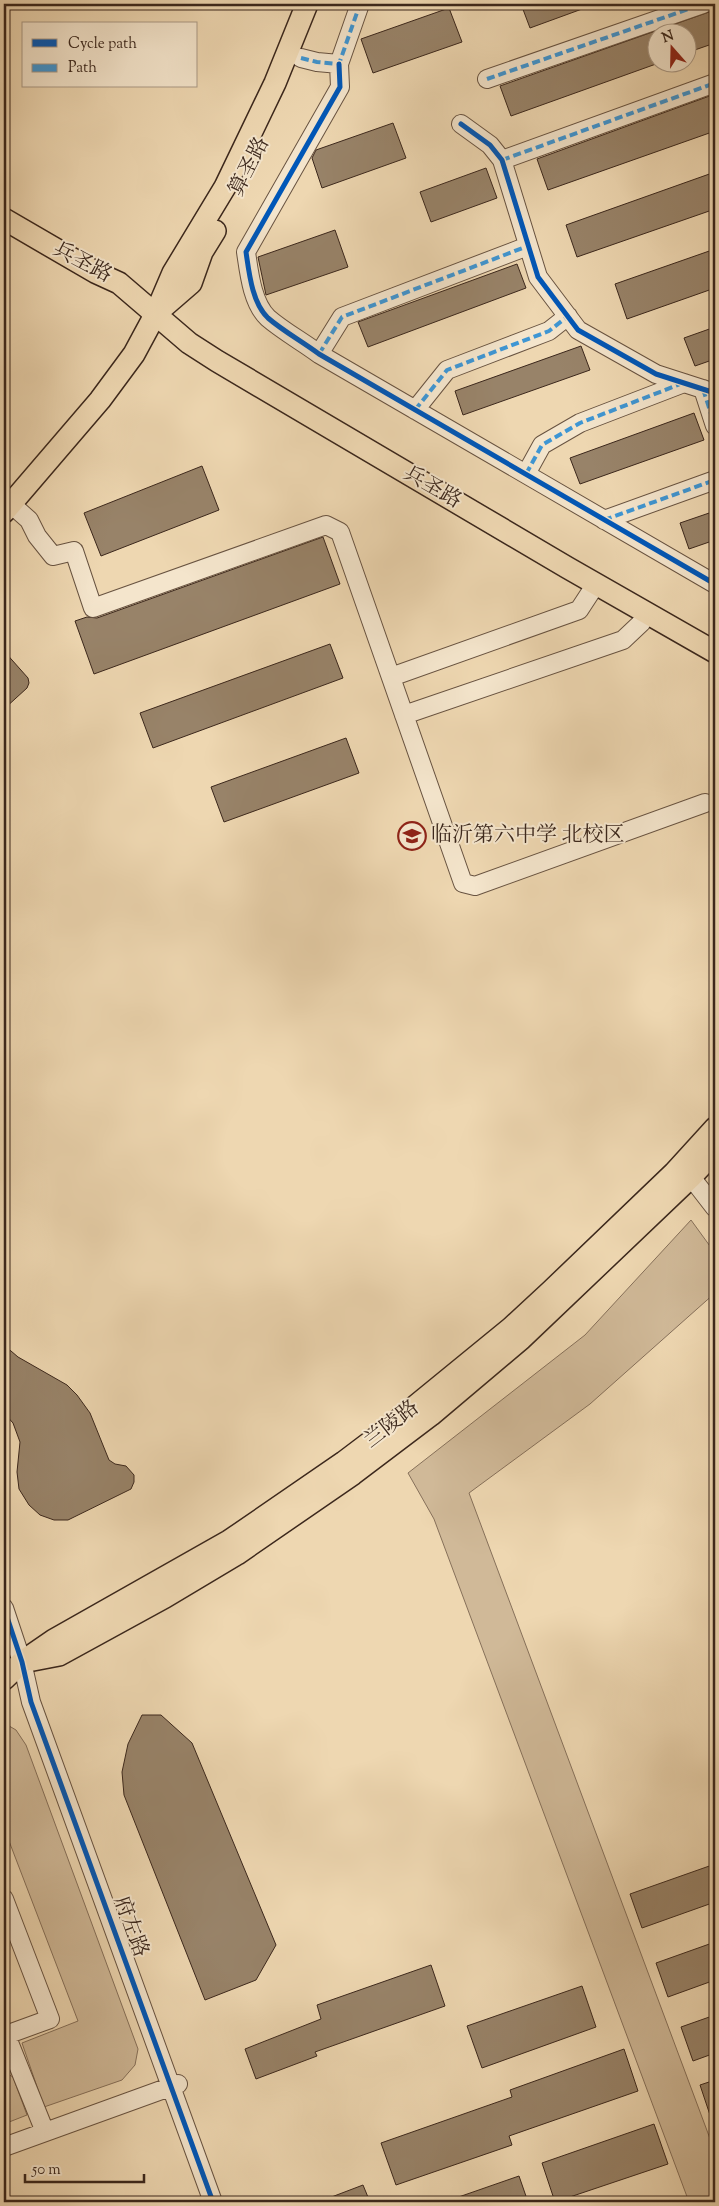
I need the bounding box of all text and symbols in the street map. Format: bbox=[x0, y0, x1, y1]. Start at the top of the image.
legend bbox=[22, 22, 198, 88]
north arrow bbox=[646, 22, 696, 72]
text: N bbox=[660, 26, 677, 49]
text: Cycle path bbox=[68, 34, 137, 55]
text: Path bbox=[68, 58, 97, 79]
street label: 算圣路 bbox=[222, 132, 278, 202]
street label: 兵圣路 bbox=[47, 235, 117, 291]
street label: 兵圣路 bbox=[397, 459, 467, 517]
school or university icon: 临沂第六中学 北校区 bbox=[397, 821, 427, 851]
place label: 临沂第六中学 北校区 bbox=[431, 821, 624, 851]
street label: 兰陵路 bbox=[358, 1394, 426, 1456]
street label: 府左路 bbox=[105, 1892, 155, 1962]
scale bar bbox=[25, 2151, 144, 2183]
text: 50 m bbox=[31, 2160, 61, 2181]

